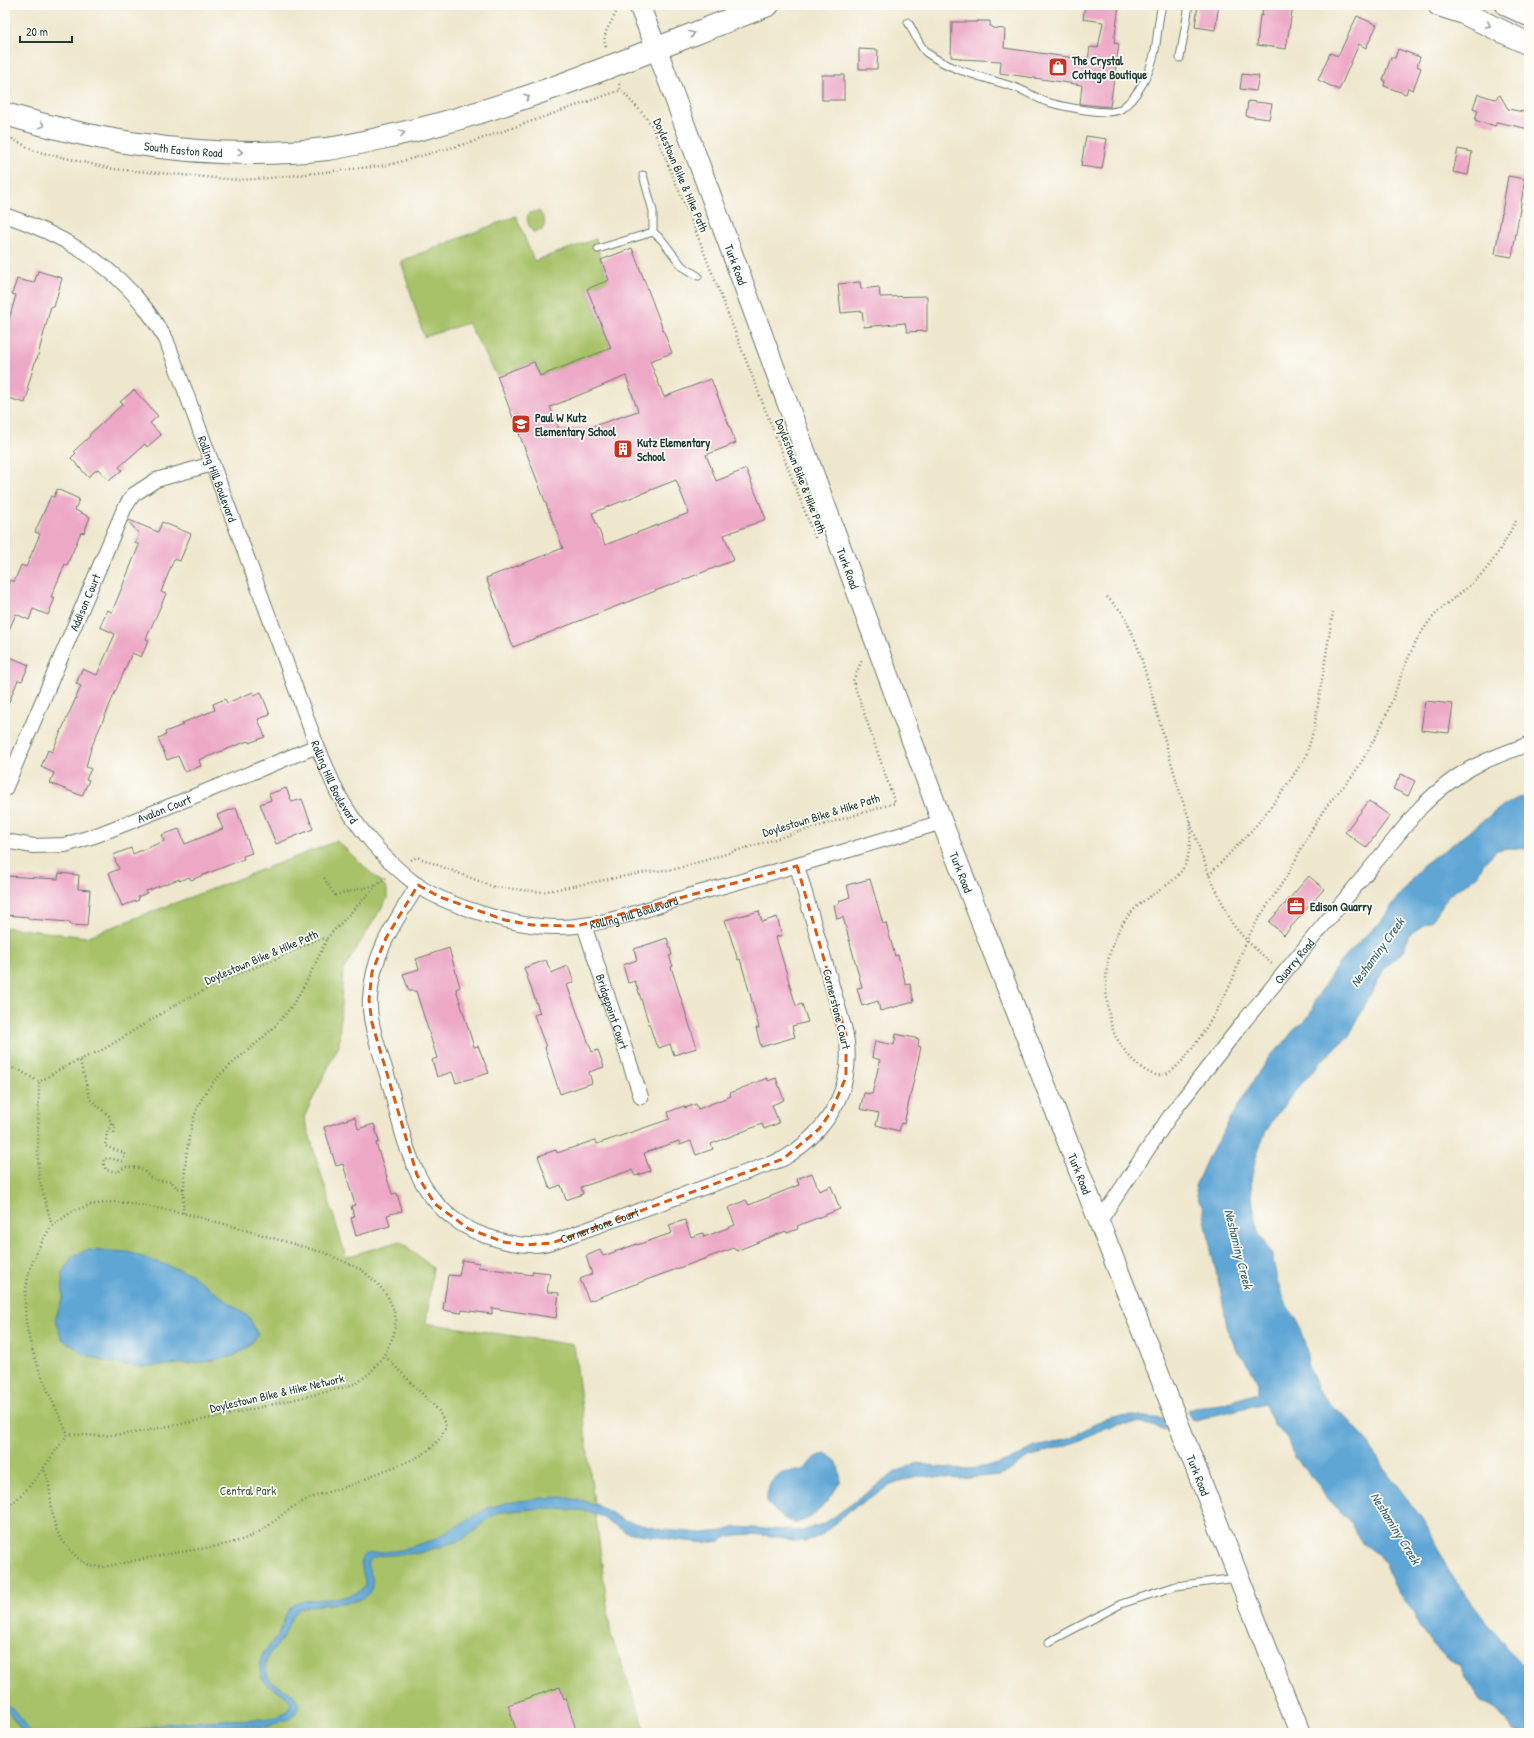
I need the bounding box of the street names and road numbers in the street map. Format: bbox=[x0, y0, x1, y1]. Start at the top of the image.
street label: Doylestown Bike & Hike Path bbox=[649, 116, 713, 234]
street label: South Easton Road bbox=[143, 137, 223, 161]
street label: Turk Road bbox=[721, 241, 752, 288]
street label: Doylestown Bike & Hike Path bbox=[771, 416, 831, 536]
street label: Rolling Hill Boulevard bbox=[194, 433, 242, 524]
street label: Turk Road bbox=[833, 545, 864, 592]
street label: Addison Court bbox=[65, 570, 104, 633]
street label: Rolling Hill Boulevard bbox=[307, 738, 363, 827]
street label: Doylestown Bike & Hike Path bbox=[760, 789, 882, 841]
street label: Avalon Court bbox=[134, 790, 194, 827]
street label: Turk Road bbox=[946, 849, 977, 895]
street label: Rolling Hill Boulevard bbox=[588, 891, 680, 932]
street label: Doylestown Bike & Hike Path bbox=[202, 925, 320, 989]
street label: Quarry Road bbox=[1270, 934, 1318, 987]
street label: Cornerstone Court bbox=[819, 967, 855, 1052]
street label: Bridgepoint Court bbox=[592, 972, 633, 1052]
street label: Turk Road bbox=[1064, 1151, 1096, 1197]
street label: Cornerstone Court bbox=[558, 1203, 642, 1247]
street label: Doylestown Bike & Hike Network bbox=[208, 1369, 346, 1417]
street label: Turk Road bbox=[1183, 1452, 1214, 1498]

